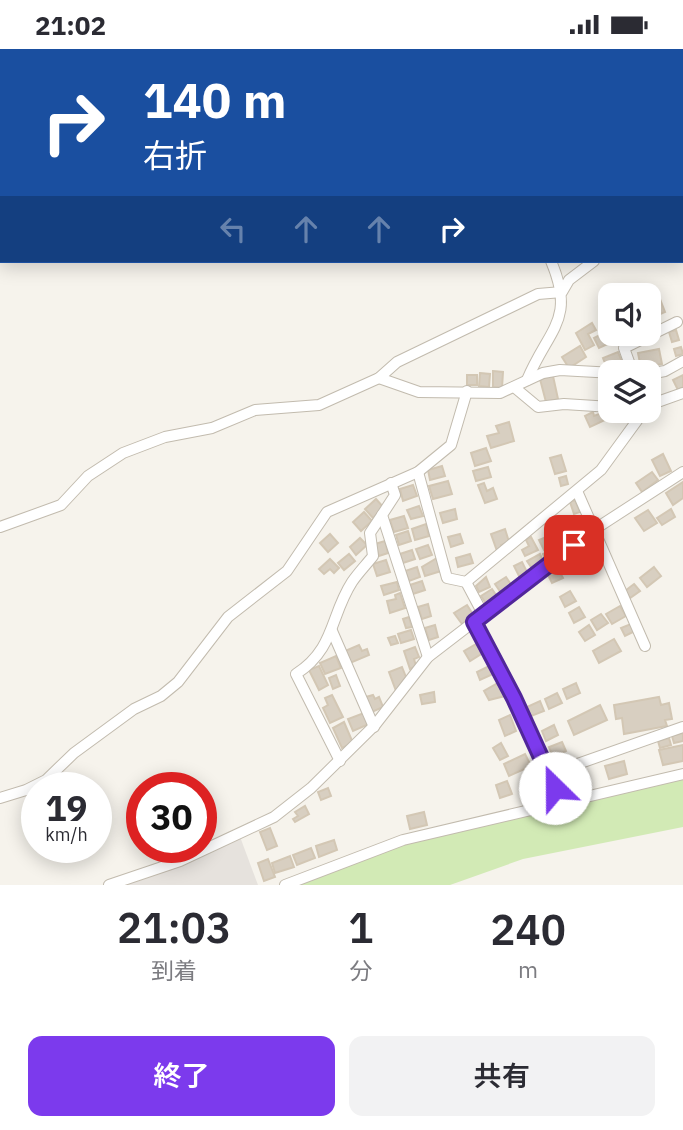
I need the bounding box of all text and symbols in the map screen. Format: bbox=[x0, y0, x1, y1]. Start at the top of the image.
text: 21:02 bbox=[35, 8, 106, 42]
text: 140 m bbox=[143, 68, 287, 131]
icon: right bbox=[28, 77, 119, 168]
text: 右折 bbox=[143, 134, 207, 176]
icon: left bbox=[214, 210, 252, 248]
icon: ahead bbox=[287, 210, 325, 248]
icon: ahead bbox=[360, 210, 398, 248]
icon: right bbox=[433, 210, 471, 248]
map controls bbox=[598, 283, 661, 423]
button: sound bbox=[598, 283, 661, 346]
button: layers bbox=[598, 360, 661, 423]
pin bbox=[544, 515, 604, 575]
icon: arrive bbox=[555, 526, 593, 564]
position arrow bbox=[518, 751, 592, 825]
speed limit sign: 30 bbox=[126, 772, 217, 863]
text: 19 bbox=[45, 785, 88, 831]
text: km/h bbox=[45, 823, 88, 846]
text: 21:03 bbox=[117, 900, 231, 955]
text: 1 bbox=[348, 900, 373, 955]
text: 240 bbox=[490, 902, 566, 957]
text: m bbox=[518, 954, 538, 984]
text: 到着 bbox=[151, 955, 197, 985]
text: 分 bbox=[349, 955, 372, 985]
button: 終了 bbox=[28, 1036, 335, 1116]
button: 共有 bbox=[349, 1036, 655, 1116]

